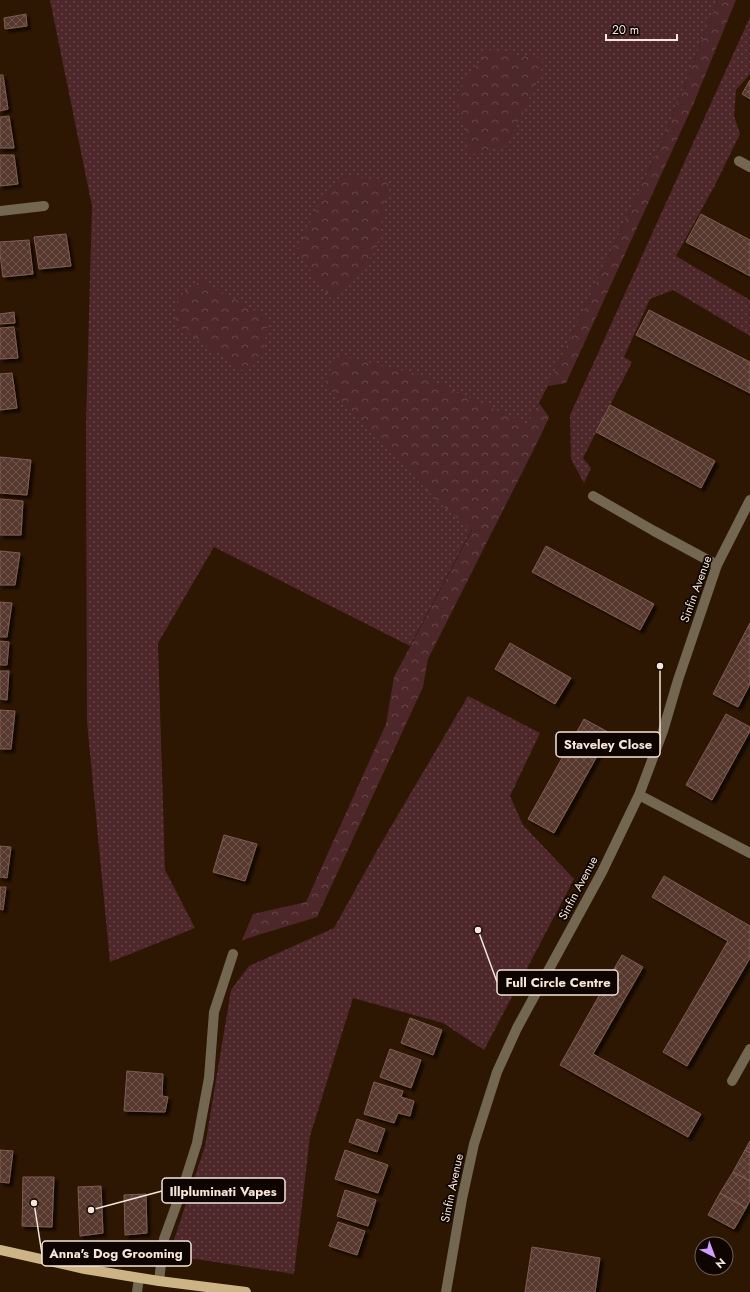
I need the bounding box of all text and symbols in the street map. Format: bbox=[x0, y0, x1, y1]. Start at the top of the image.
scale bar bbox=[606, 16, 677, 42]
text: 20 m bbox=[612, 21, 639, 39]
street label: Sinfin Avenue bbox=[676, 553, 716, 625]
callout: Staveley Close bbox=[556, 732, 660, 757]
text: Staveley Close bbox=[564, 735, 653, 754]
street label: Sinfin Avenue bbox=[554, 853, 602, 923]
callout: Full Circle Centre bbox=[497, 970, 618, 995]
text: Full Circle Centre bbox=[505, 973, 611, 992]
street label: Sinfin Avenue bbox=[436, 1152, 468, 1224]
callout: Illpluminati Vapes bbox=[162, 1178, 285, 1203]
text: Illpluminati Vapes bbox=[169, 1182, 277, 1201]
north arrow bbox=[694, 1236, 734, 1276]
callout: Anna's Dog Grooming bbox=[42, 1241, 191, 1266]
text: Anna's Dog Grooming bbox=[48, 1244, 183, 1263]
text: N bbox=[712, 1255, 729, 1272]

